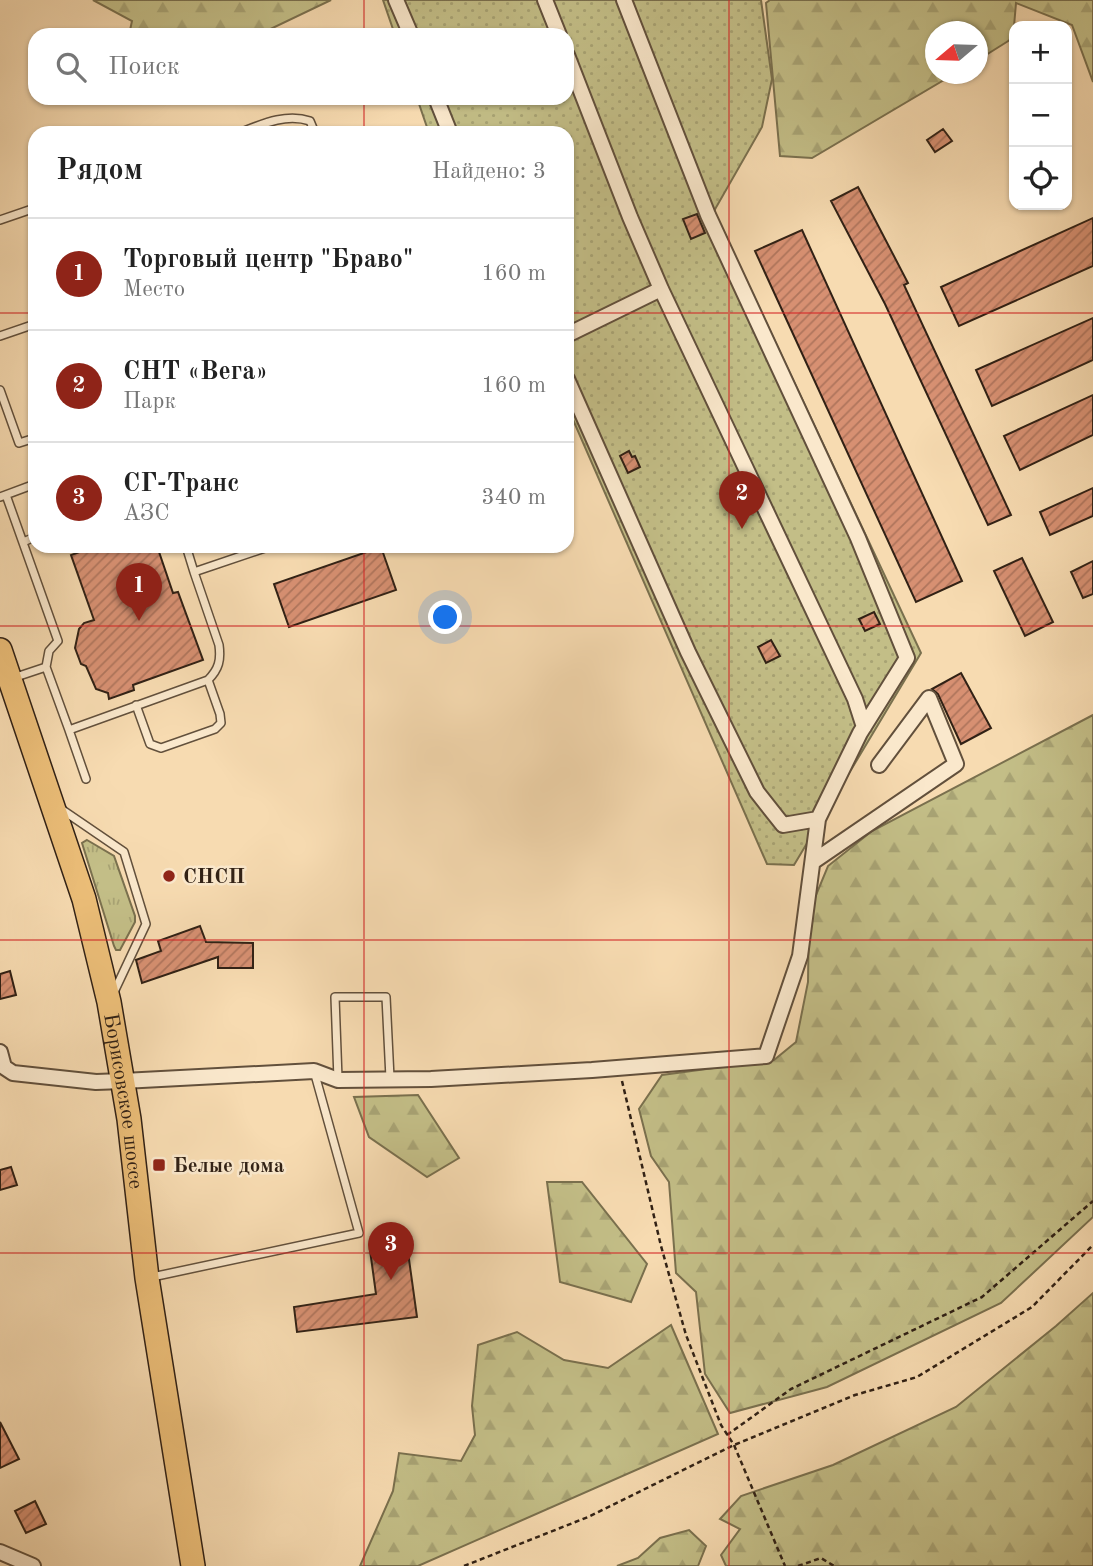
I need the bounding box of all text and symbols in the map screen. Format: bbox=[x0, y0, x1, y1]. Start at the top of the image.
north arrow bbox=[925, 21, 988, 84]
map controls bbox=[1009, 21, 1072, 210]
button: + bbox=[1009, 21, 1072, 84]
search box bbox=[28, 28, 574, 105]
icon: search bbox=[52, 48, 90, 86]
text: Поиск bbox=[108, 54, 180, 80]
button: − bbox=[1009, 84, 1072, 147]
button: locate bbox=[1009, 147, 1072, 210]
text: Рядом bbox=[56, 156, 143, 186]
text: Найдено: 3 bbox=[432, 160, 546, 183]
text: Торговый центр "Браво" bbox=[123, 247, 413, 273]
text: 1 bbox=[72, 262, 86, 285]
text: 160 m bbox=[481, 262, 546, 285]
text: Место bbox=[123, 278, 185, 301]
text: СНТ «Вега» bbox=[123, 359, 268, 385]
text: 2 bbox=[72, 374, 86, 397]
text: 160 m bbox=[481, 374, 546, 397]
text: Парк bbox=[123, 390, 176, 413]
text: СГ-Транс bbox=[123, 471, 239, 497]
pin: 2 bbox=[719, 471, 765, 529]
text: 3 bbox=[72, 486, 86, 509]
text: 340 m bbox=[481, 486, 546, 509]
text: АЗС bbox=[123, 502, 170, 525]
pin: 1 bbox=[116, 563, 162, 621]
your location bbox=[428, 600, 462, 634]
place label: СНСП bbox=[183, 867, 245, 888]
marker: СНСП bbox=[161, 868, 177, 884]
street label: Борисовское шоссе bbox=[99, 1012, 146, 1190]
place label: Белые дома bbox=[173, 1156, 285, 1177]
marker: Белые дома bbox=[151, 1157, 167, 1173]
pin: 3 bbox=[368, 1222, 414, 1280]

